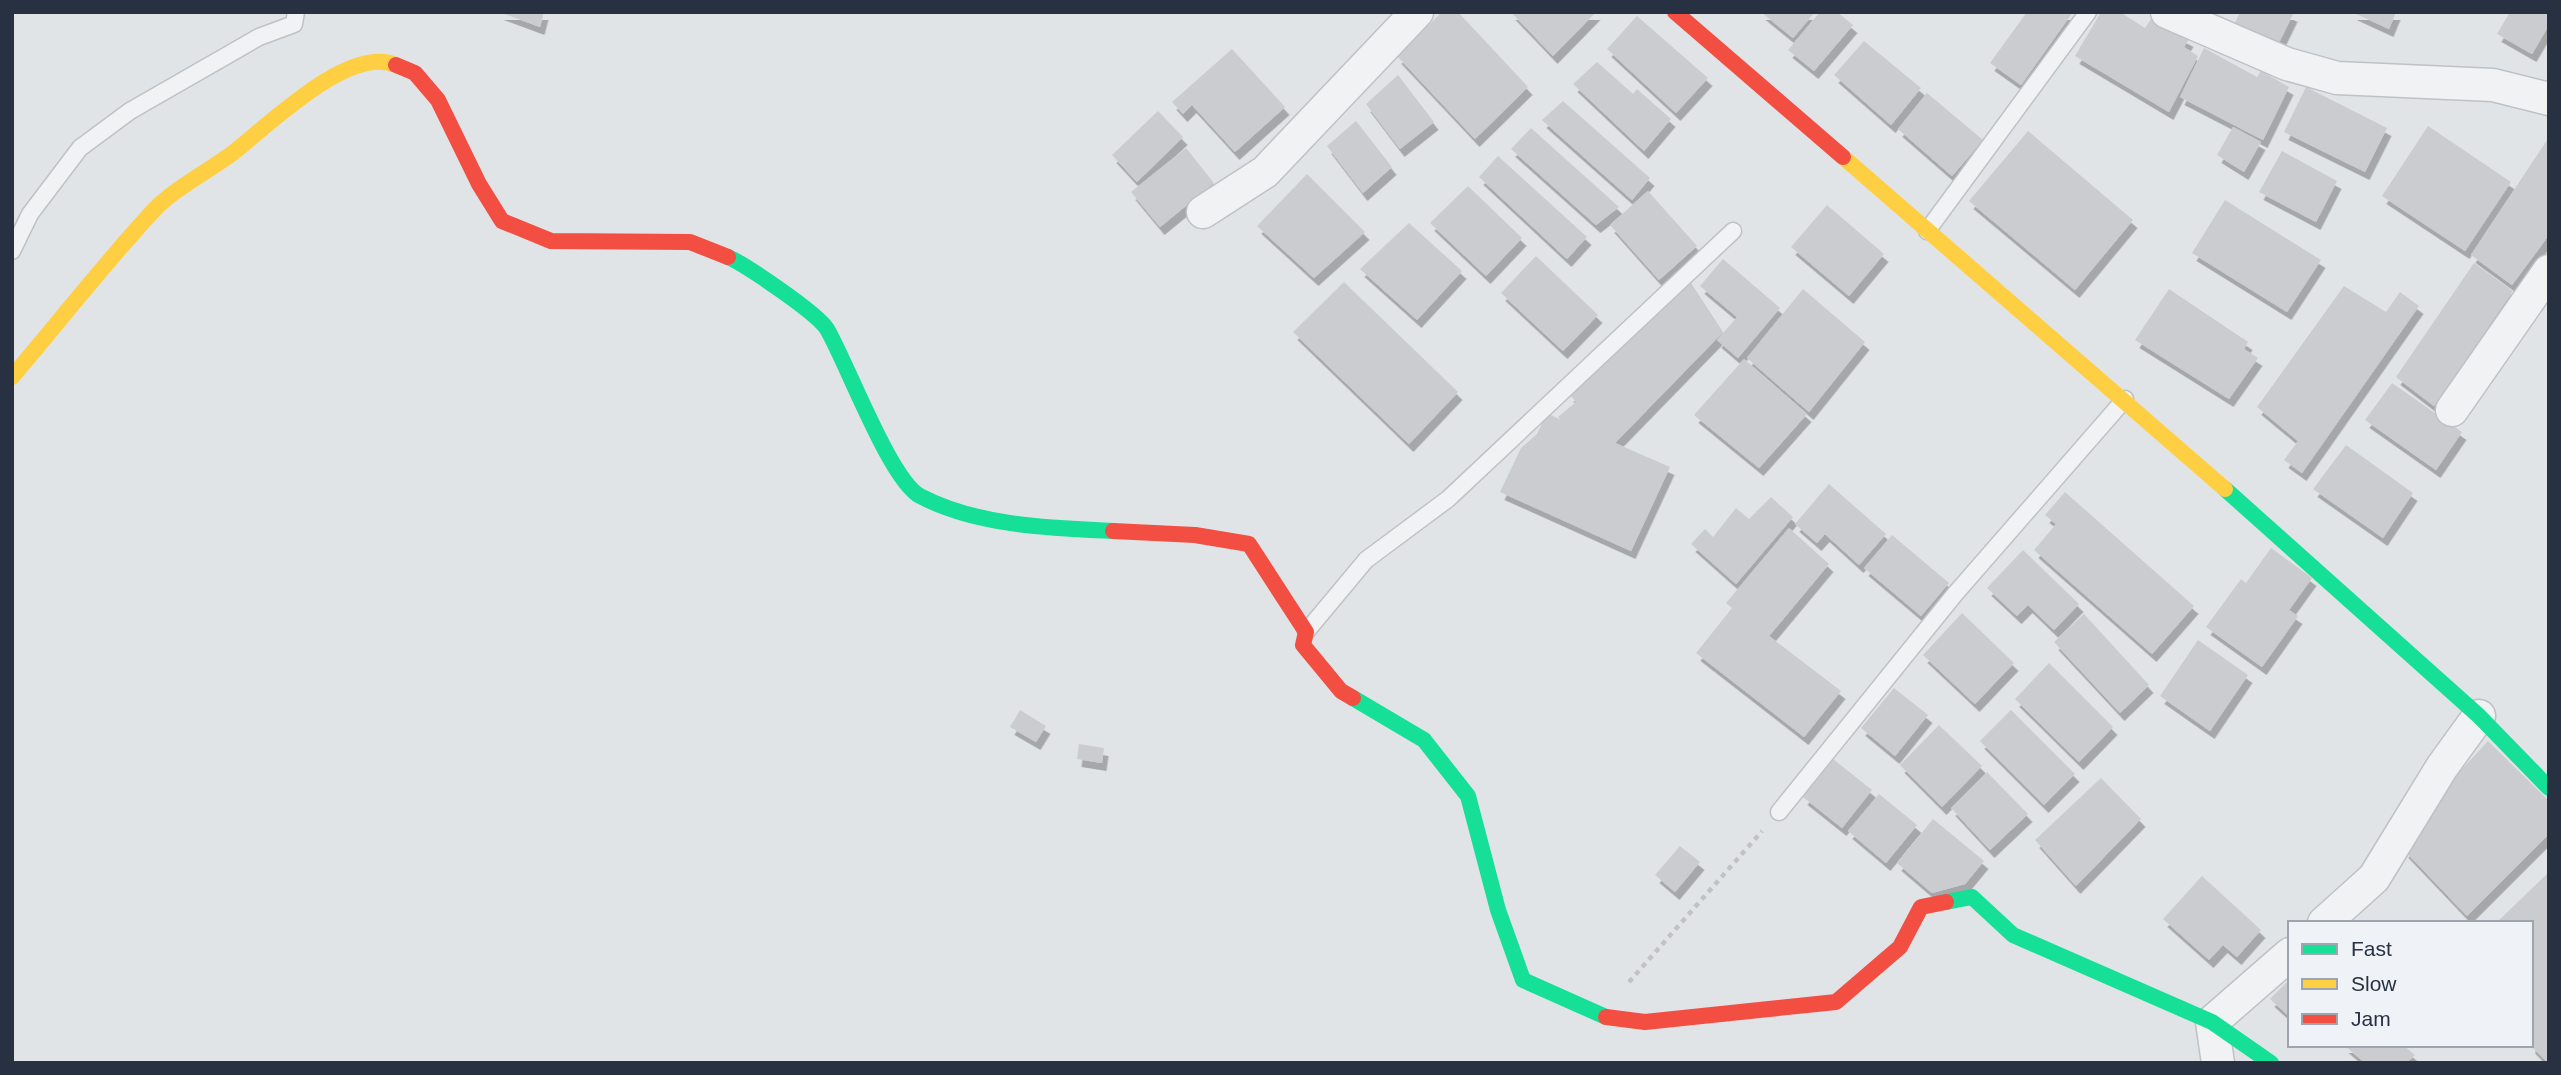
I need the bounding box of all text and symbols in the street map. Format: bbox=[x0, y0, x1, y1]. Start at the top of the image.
legend bbox=[2288, 921, 2533, 1047]
text: Fast bbox=[2351, 937, 2392, 960]
text: Slow bbox=[2351, 972, 2397, 995]
text: Jam bbox=[2351, 1007, 2391, 1030]

